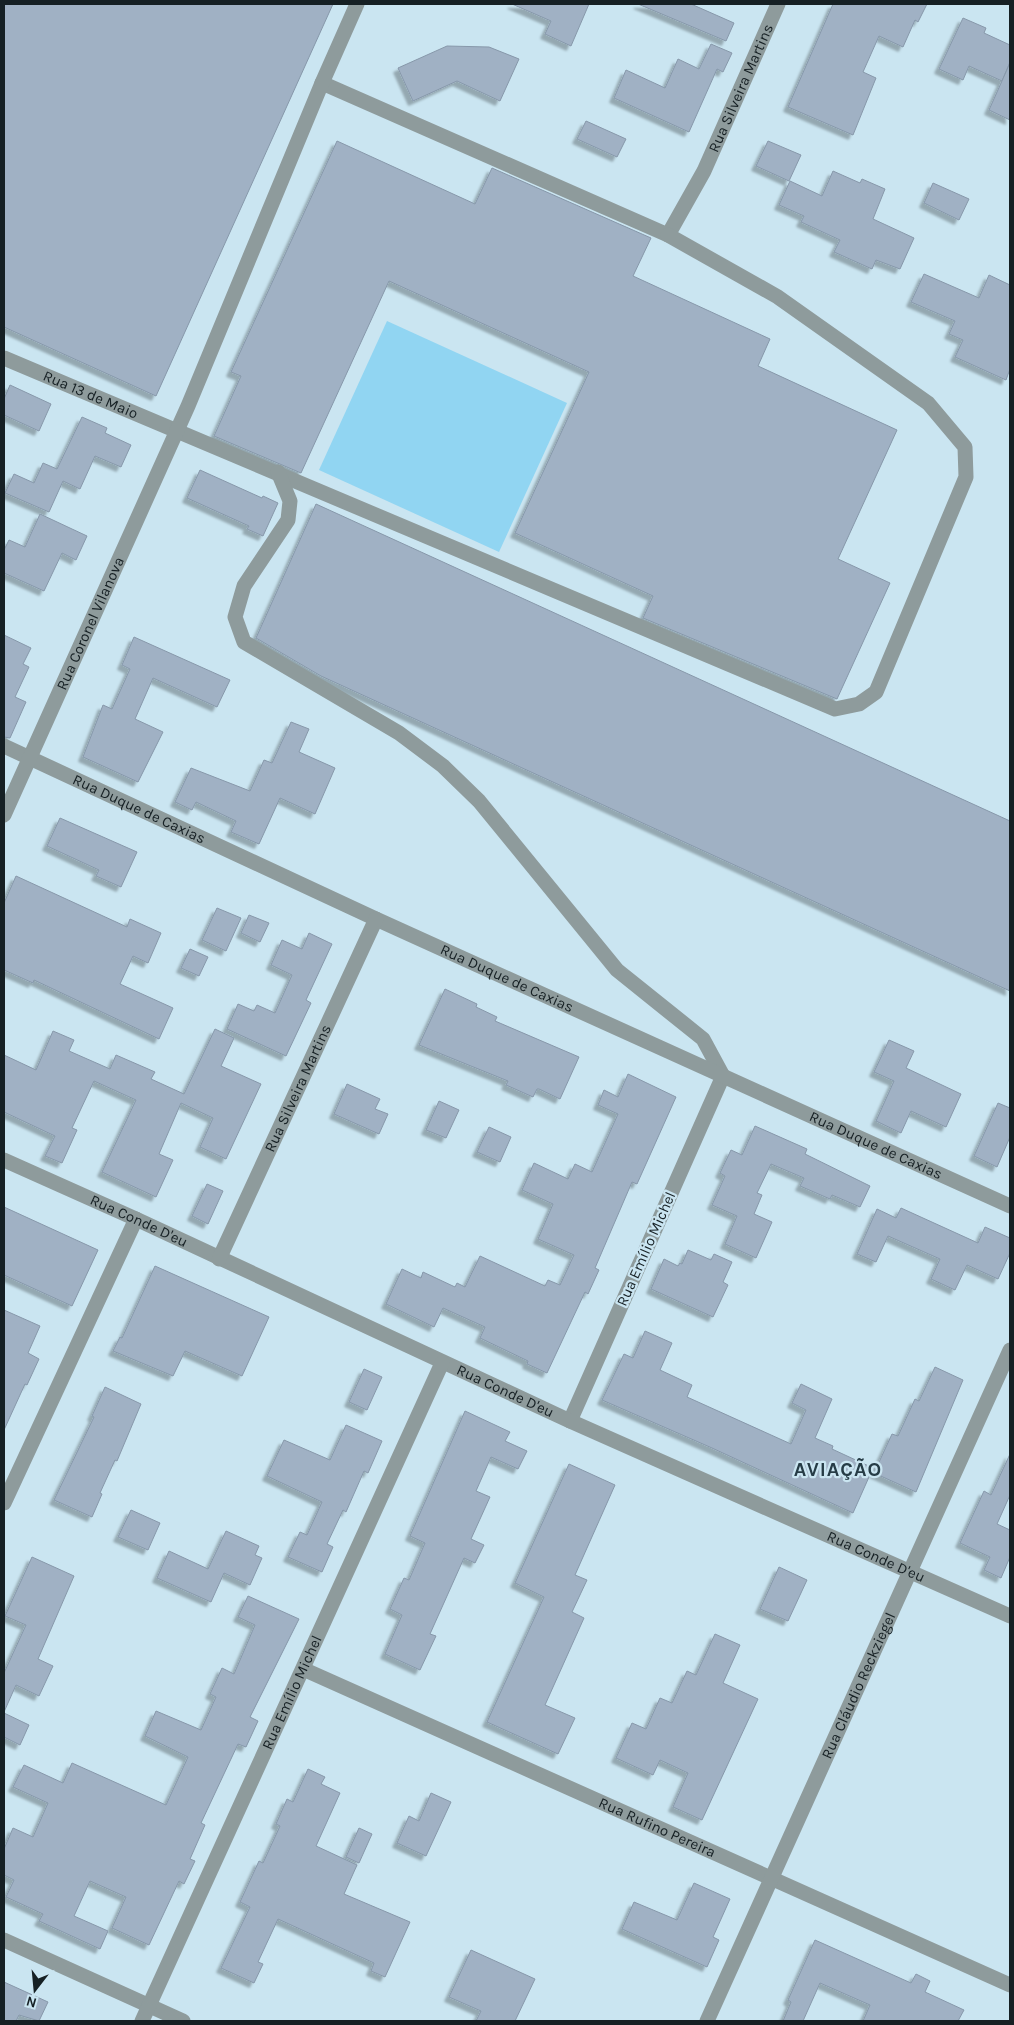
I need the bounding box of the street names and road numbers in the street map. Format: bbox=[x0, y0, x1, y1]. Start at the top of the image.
street label: Rua Silveira Martins bbox=[704, 21, 777, 155]
street label: Rua 13 de Maio bbox=[40, 367, 141, 423]
street label: Rua Coronel Vilanova bbox=[52, 554, 128, 693]
street label: Rua Duque de Caxias bbox=[70, 770, 208, 847]
street label: Rua Duque de Caxias bbox=[438, 940, 576, 1016]
street label: Rua Silveira Martins bbox=[261, 1022, 335, 1155]
street label: Rua Duque de Caxias bbox=[807, 1107, 945, 1183]
street label: Rua Emílio Michel bbox=[613, 1189, 679, 1309]
street label: Rua Conde D'eu bbox=[87, 1191, 191, 1251]
street label: Rua Conde D'eu bbox=[454, 1361, 557, 1421]
street label: Rua Conde D'eu bbox=[824, 1527, 928, 1586]
street label: Rua Cláudio Reckziegel bbox=[818, 1610, 899, 1762]
street label: Rua Emílio Michel bbox=[258, 1633, 326, 1752]
street label: Rua Rufino Pereira bbox=[596, 1793, 719, 1861]

